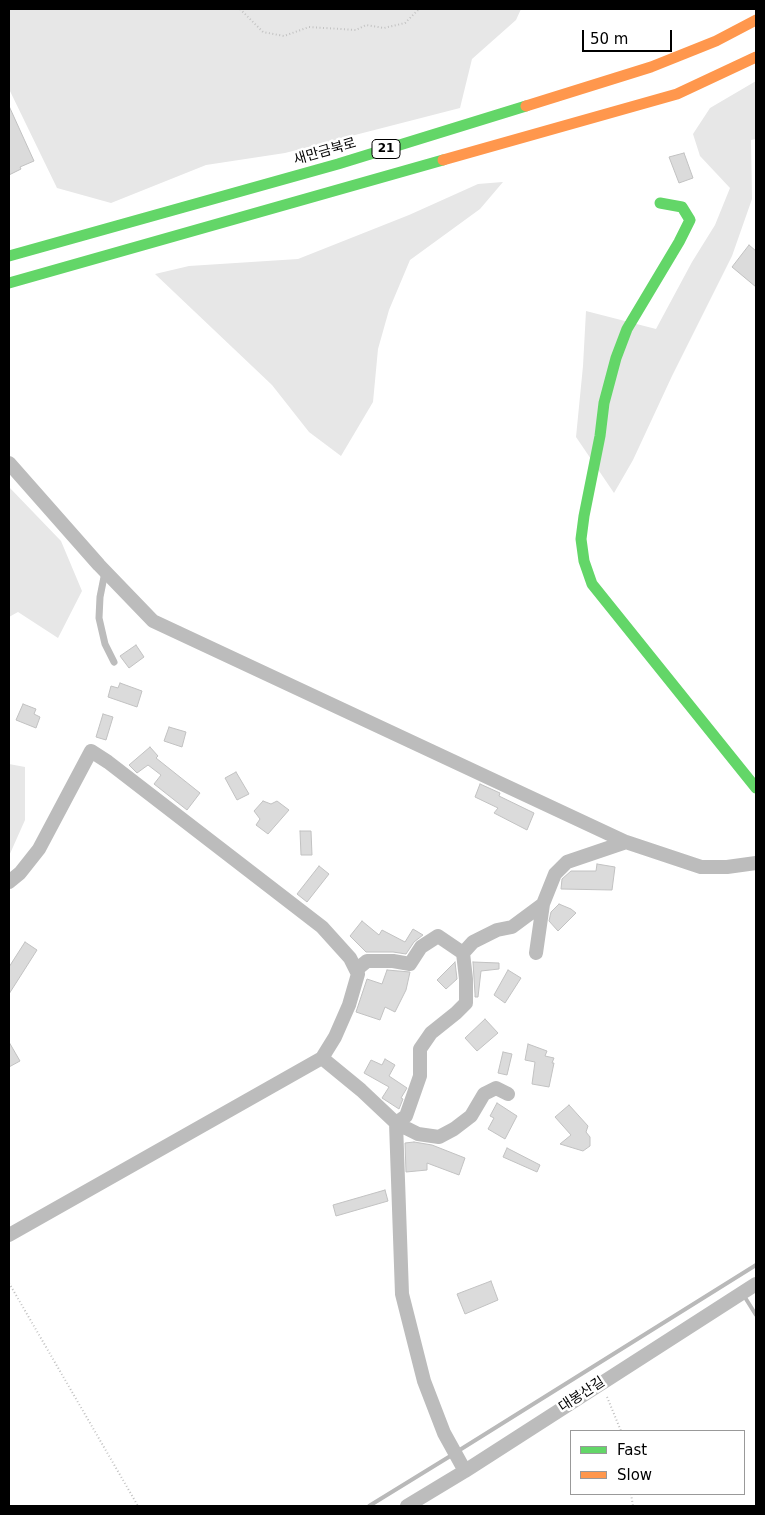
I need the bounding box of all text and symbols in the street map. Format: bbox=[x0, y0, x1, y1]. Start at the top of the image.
scale bar bbox=[585, 20, 675, 52]
text: 50 m bbox=[590, 30, 628, 48]
street label: 새만금북로 bbox=[292, 135, 358, 169]
road number: 21 bbox=[372, 140, 400, 158]
street label: 대봉산길 bbox=[556, 1374, 608, 1416]
legend bbox=[570, 1430, 745, 1495]
text: Fast bbox=[617, 1441, 647, 1459]
text: Slow bbox=[617, 1466, 652, 1484]

